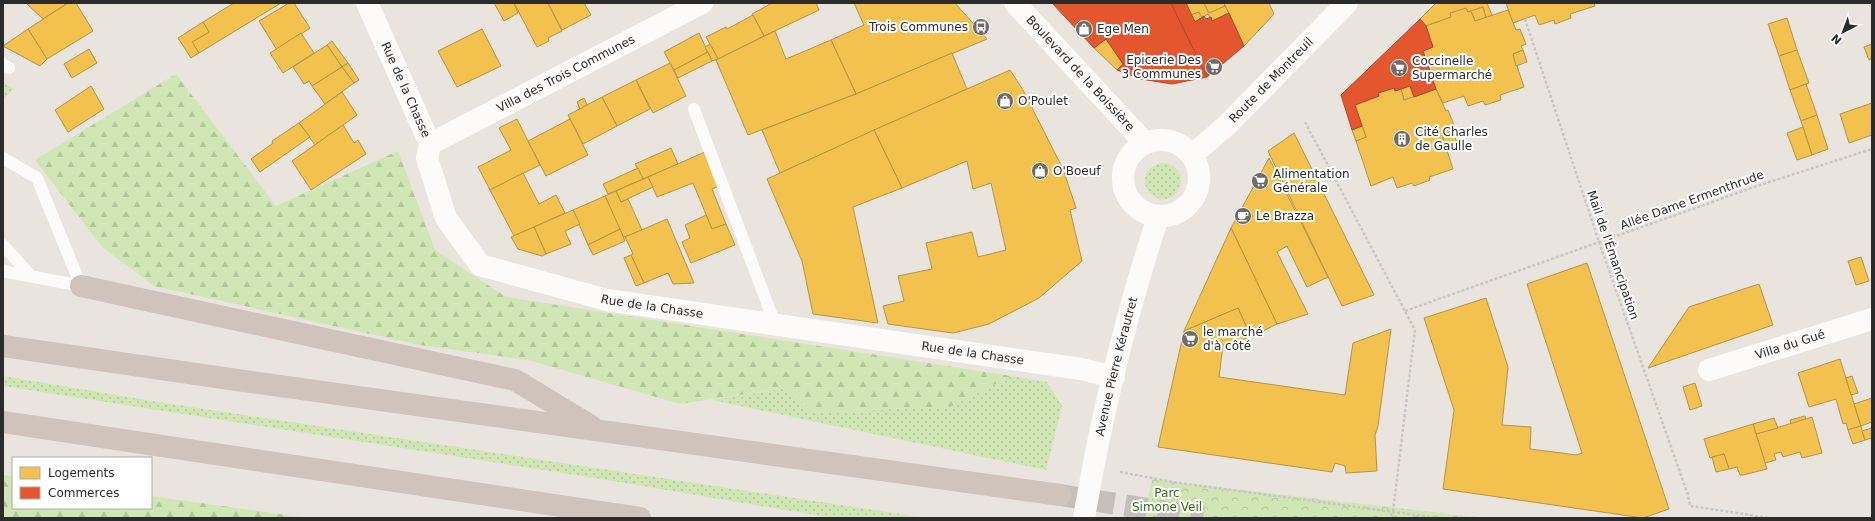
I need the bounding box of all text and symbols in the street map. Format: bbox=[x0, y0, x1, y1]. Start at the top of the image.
north arrow bbox=[1823, 12, 1863, 52]
street label: Boulevard de la Boissière bbox=[1023, 13, 1137, 134]
bus stop icon: Trois Communes bbox=[971, 17, 991, 37]
shop icon: Ege Men bbox=[1074, 19, 1094, 39]
place label: Trois Communes bbox=[868, 20, 968, 34]
place label: Ege Men bbox=[1097, 22, 1149, 36]
text: N bbox=[1829, 31, 1844, 47]
street label: Villa des Trois Communes bbox=[495, 32, 637, 115]
street label: Route de Montreuil bbox=[1226, 35, 1316, 126]
street label: Rue de la Chasse bbox=[378, 40, 433, 140]
place label: Epicerie Des 3 Communes bbox=[1122, 53, 1201, 81]
place label: Coccinelle Supermarché bbox=[1412, 54, 1492, 82]
supermarket icon: Epicerie Des 3 Communes bbox=[1204, 57, 1224, 77]
supermarket icon: Coccinelle Supermarché bbox=[1389, 58, 1409, 78]
shop icon: O'Poulet bbox=[995, 91, 1015, 111]
place label: O'Poulet bbox=[1018, 94, 1068, 108]
place label: Cité Charles de Gaulle bbox=[1415, 125, 1488, 153]
building icon: Cité Charles de Gaulle bbox=[1392, 129, 1412, 149]
shop icon: O'Boeuf bbox=[1030, 161, 1050, 181]
place label: O'Boeuf bbox=[1053, 164, 1101, 178]
place label: Alimentation Générale bbox=[1273, 167, 1350, 195]
street label: Allée Dame Ermenthrude bbox=[1618, 167, 1766, 233]
supermarket icon: Alimentation Générale bbox=[1250, 171, 1270, 191]
street label: Mail de l'Émancipation bbox=[1584, 188, 1643, 321]
cafe icon: Le Brazza bbox=[1233, 206, 1253, 226]
place label: Le Brazza bbox=[1256, 209, 1314, 223]
street label: Rue de la Chasse bbox=[599, 292, 704, 321]
street label: Avenue Pierre Kérautret bbox=[1093, 295, 1140, 437]
place label: le marché d'à côté bbox=[1203, 325, 1263, 353]
street label: Villa du Gué bbox=[1753, 327, 1827, 362]
supermarket icon: le marché d'à côté bbox=[1180, 329, 1200, 349]
street label: Rue de la Chasse bbox=[921, 339, 1025, 368]
legend bbox=[12, 457, 152, 509]
text: Logements bbox=[48, 466, 114, 480]
text: Commerces bbox=[48, 486, 119, 500]
park label: Parc Simone Veil bbox=[1132, 486, 1202, 514]

